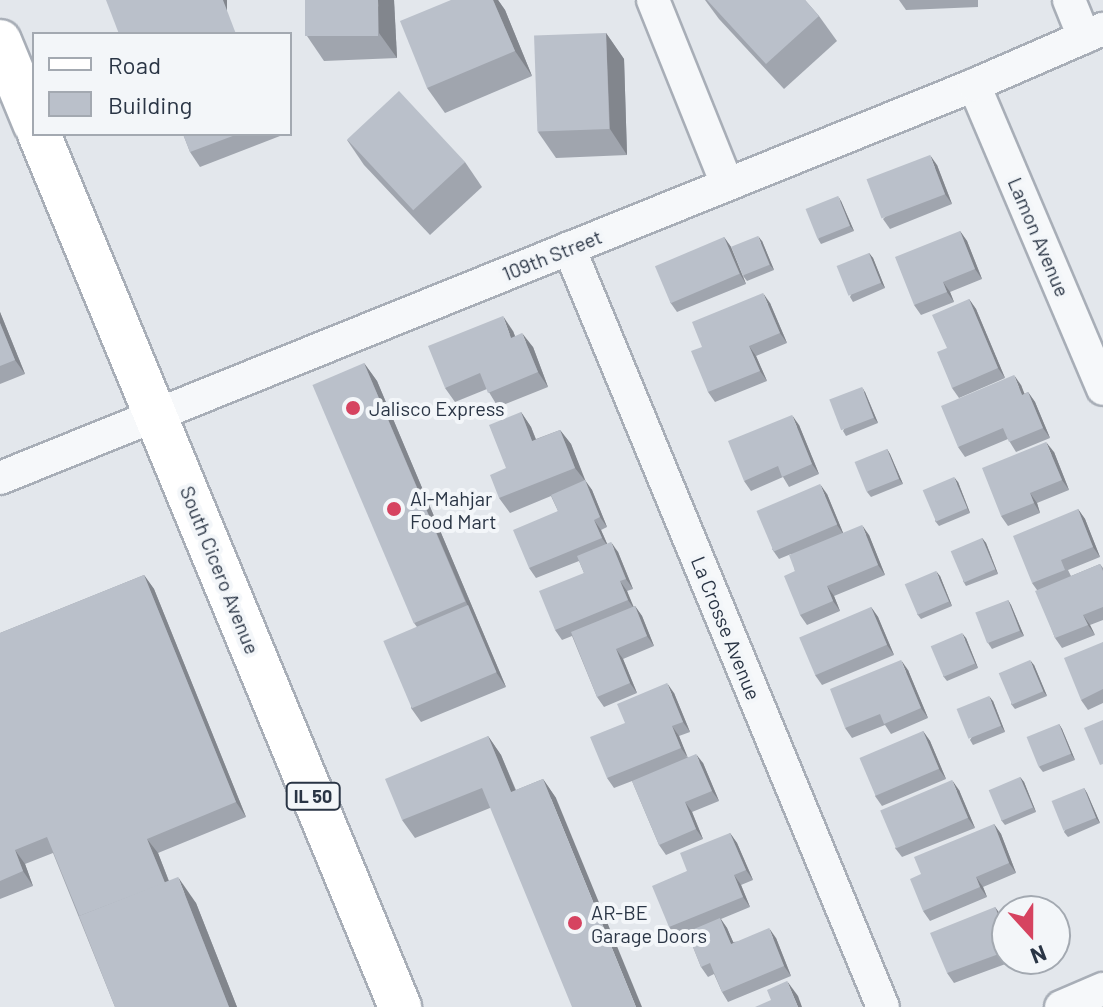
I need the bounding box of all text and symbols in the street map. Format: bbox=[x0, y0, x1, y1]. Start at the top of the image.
legend bbox=[32, 32, 292, 136]
text: Road bbox=[108, 50, 161, 79]
text: Building bbox=[108, 90, 192, 119]
street label: Lamon Avenue bbox=[1003, 174, 1075, 300]
street label: 109th Street bbox=[499, 224, 605, 286]
place label: Jalisco Express bbox=[369, 396, 505, 420]
marker: Jalisco Express bbox=[344, 399, 362, 417]
street label: South Cicero Avenue bbox=[175, 482, 265, 658]
place label: Al-Mahjar Food Mart bbox=[410, 486, 497, 533]
marker: Al-Mahjar Food Mart bbox=[385, 500, 403, 518]
street label: La Crosse Avenue bbox=[686, 553, 766, 703]
road number: IL 50 bbox=[285, 782, 341, 810]
north arrow bbox=[991, 895, 1071, 975]
place label: AR-BE Garage Doors bbox=[591, 900, 707, 947]
marker: AR-BE Garage Doors bbox=[566, 914, 584, 932]
text: N bbox=[1027, 941, 1050, 970]

